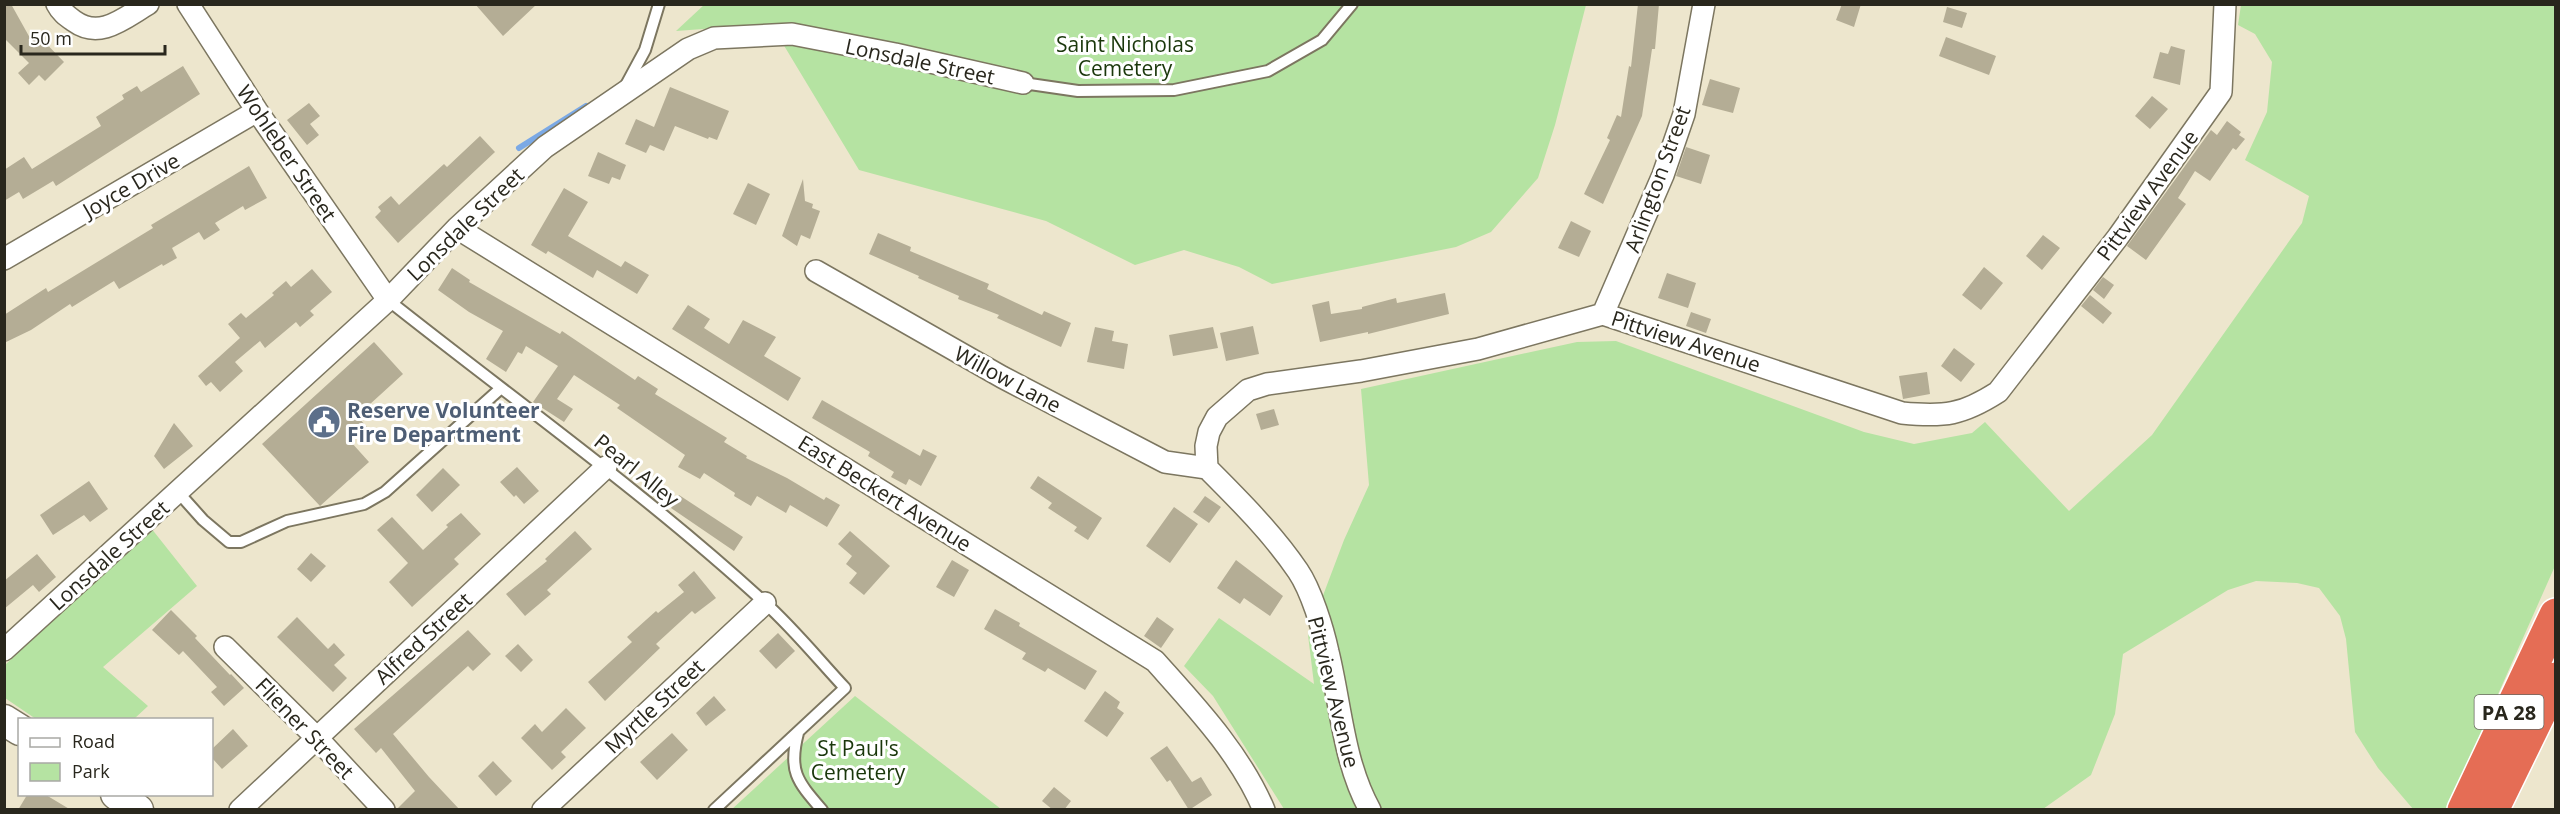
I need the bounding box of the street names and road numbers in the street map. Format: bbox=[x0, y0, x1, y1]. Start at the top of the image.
street label: Lonsdale Street bbox=[843, 31, 997, 91]
street label: Wohleber Street bbox=[231, 79, 343, 227]
street label: Arlington Street bbox=[1618, 102, 1696, 256]
street label: Pittview Avenue bbox=[2090, 124, 2204, 266]
street label: Joyce Drive bbox=[76, 146, 185, 225]
street label: Lonsdale Street bbox=[401, 161, 529, 287]
street label: Pittview Avenue bbox=[1608, 304, 1764, 378]
street label: Willow Lane bbox=[950, 339, 1066, 419]
street label: Pearl Alley bbox=[589, 427, 686, 513]
street label: East Beckert Avenue bbox=[793, 428, 977, 558]
street label: Lonsdale Street bbox=[43, 494, 175, 616]
street label: Alfred Street bbox=[368, 586, 478, 690]
street label: Pittview Avenue bbox=[1302, 613, 1366, 771]
street label: Myrtle Street bbox=[598, 653, 710, 759]
street label: Fliener Street bbox=[250, 671, 360, 785]
road number: PA 28 bbox=[2474, 695, 2544, 729]

